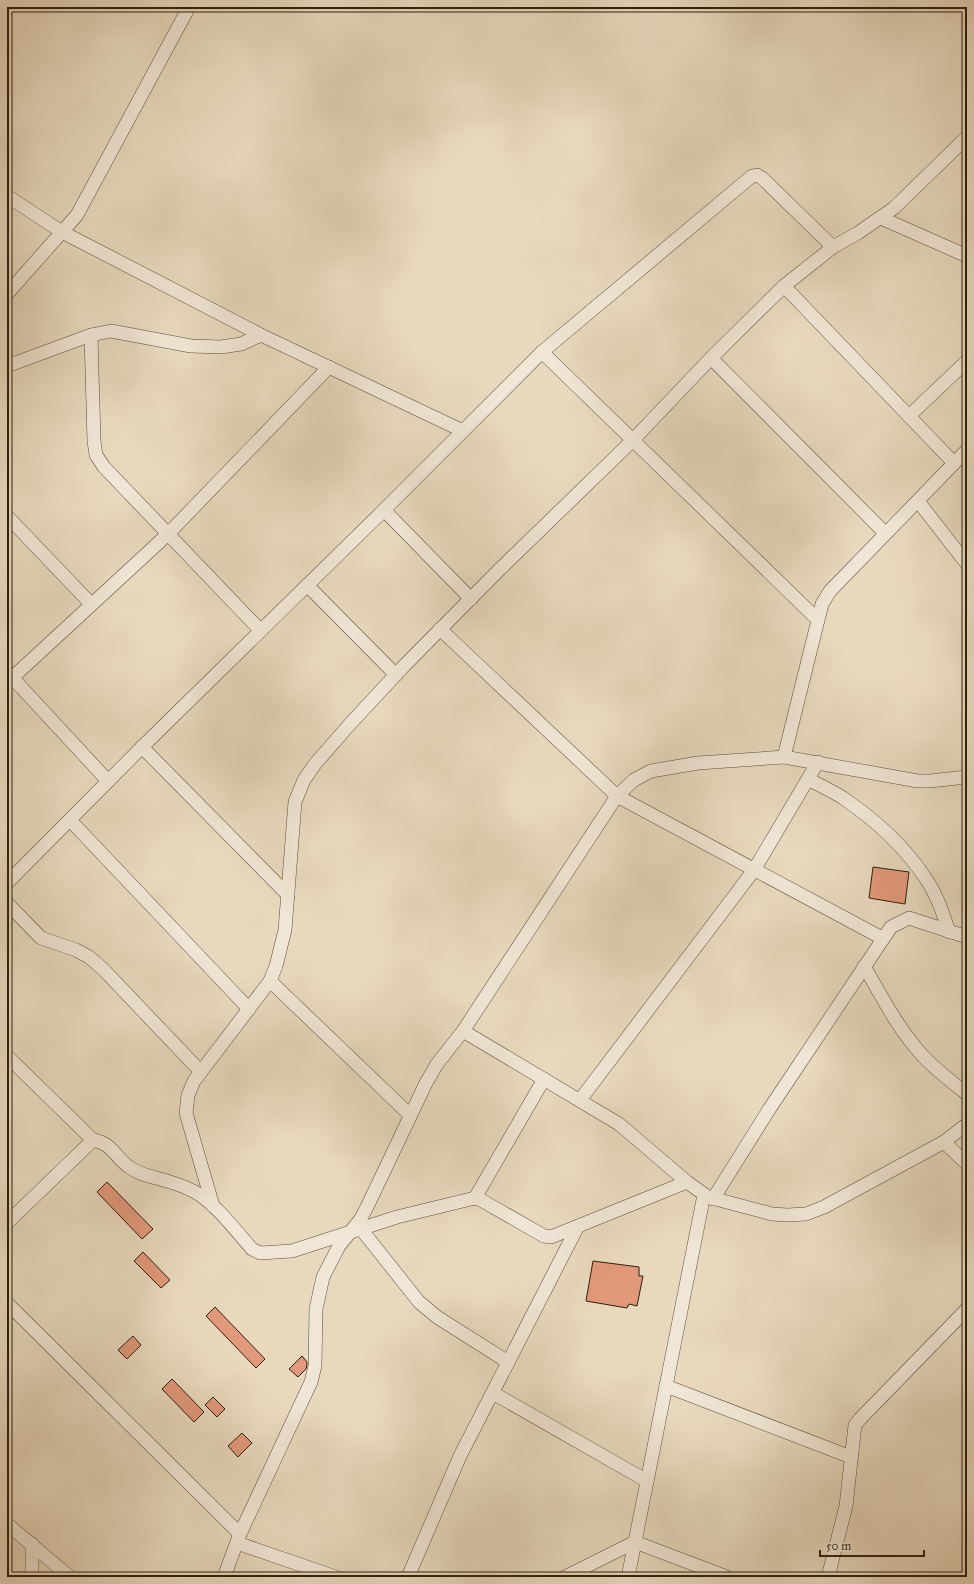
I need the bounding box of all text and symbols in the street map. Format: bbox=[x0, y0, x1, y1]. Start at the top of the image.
scale bar bbox=[820, 1532, 924, 1558]
text: 50 m bbox=[826, 1539, 851, 1553]

